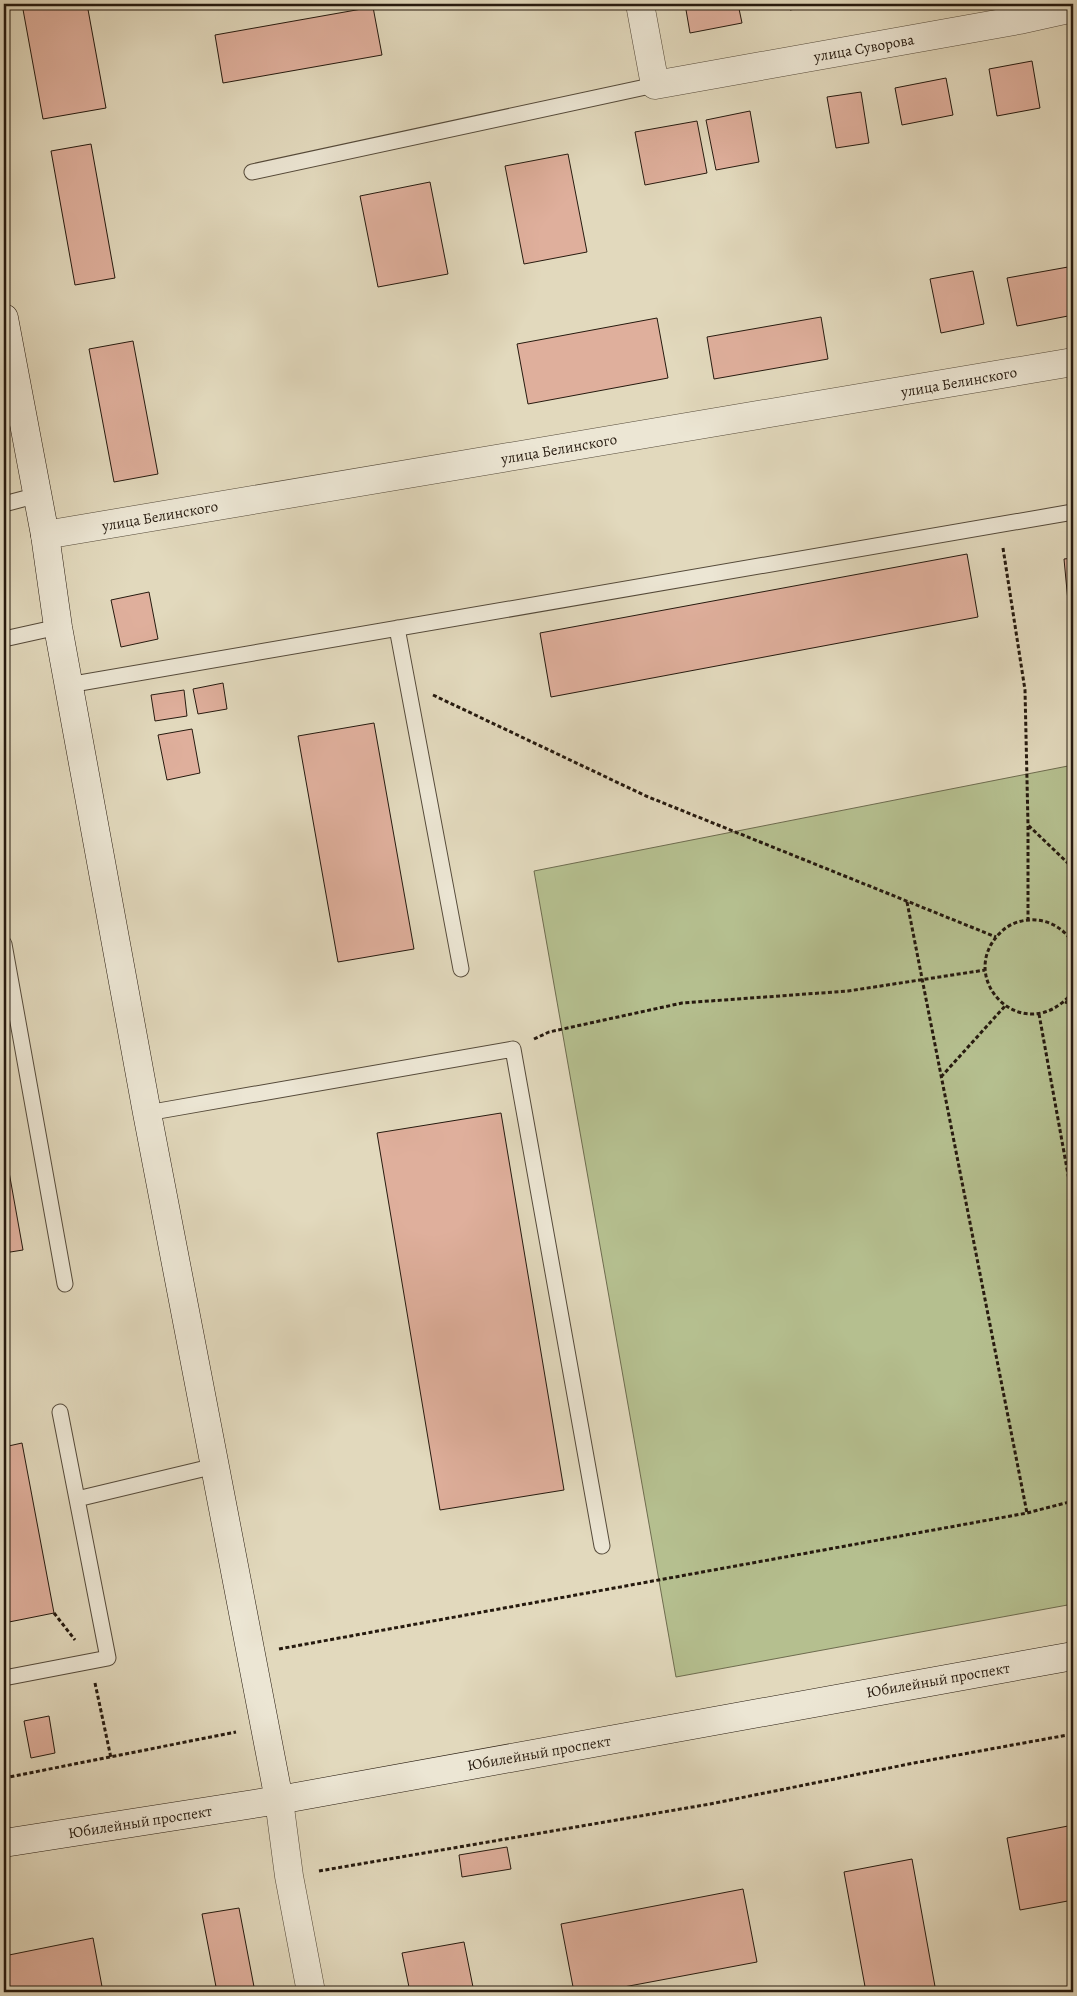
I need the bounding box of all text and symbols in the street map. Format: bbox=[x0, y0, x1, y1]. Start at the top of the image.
street label: улица Суворова bbox=[811, 29, 916, 67]
street label: улица Белинского bbox=[898, 362, 1019, 402]
street label: улица Белинского bbox=[498, 429, 619, 469]
street label: улица Белинского bbox=[99, 496, 220, 536]
street label: Юбилейный проспект bbox=[865, 1657, 1012, 1702]
street label: Юбилейный проспект bbox=[466, 1730, 613, 1775]
street label: Юбилейный проспект bbox=[67, 1801, 214, 1843]

